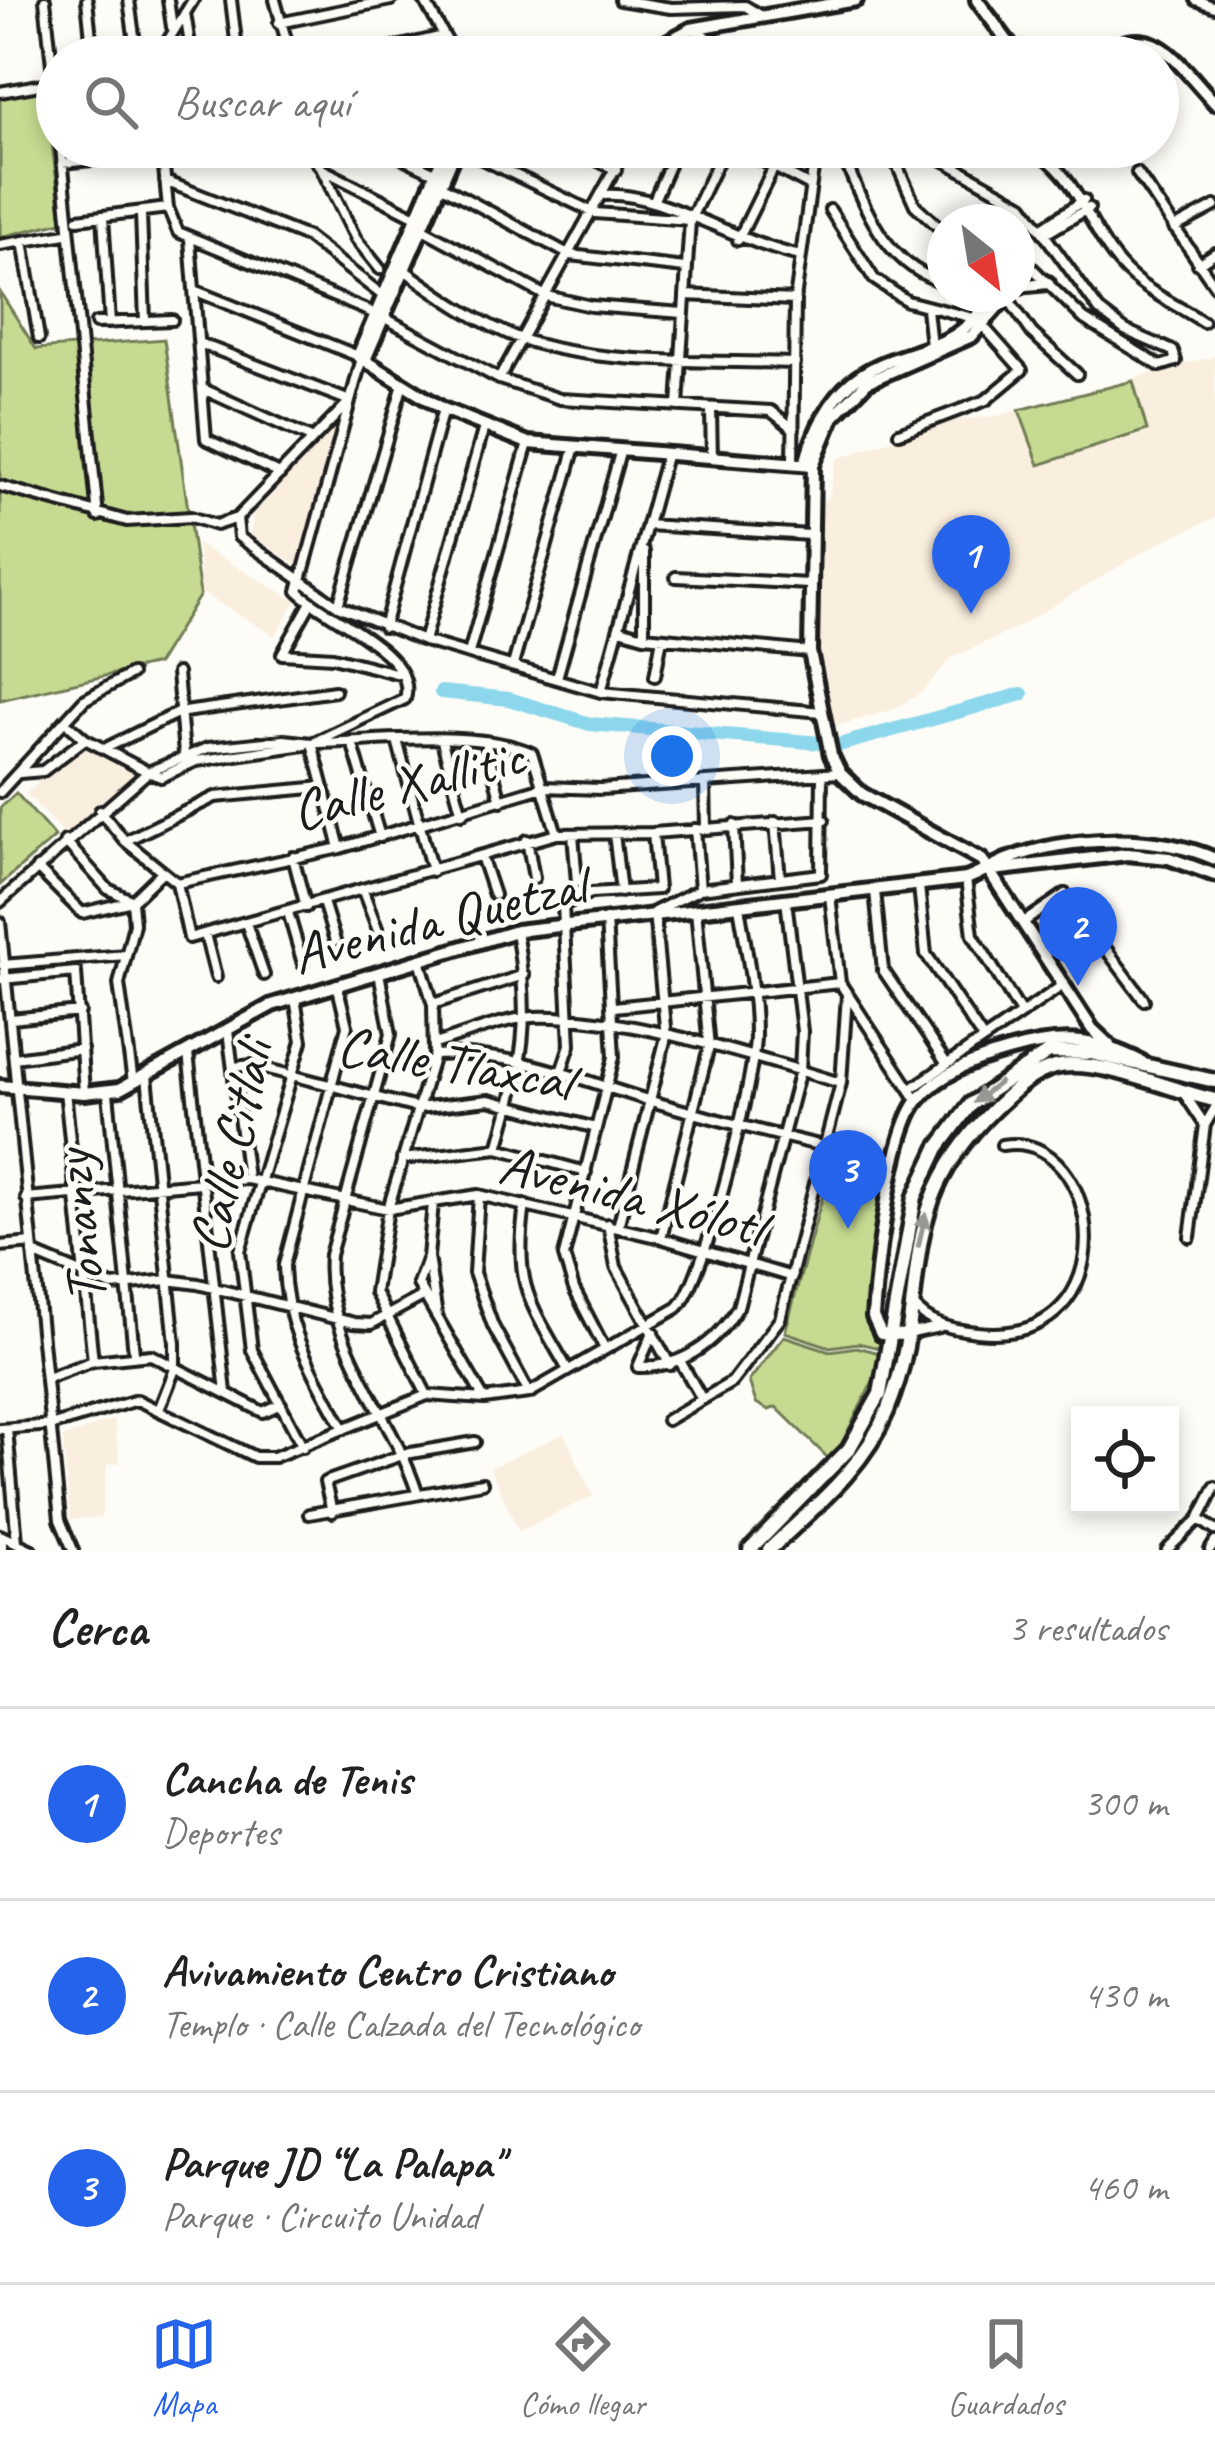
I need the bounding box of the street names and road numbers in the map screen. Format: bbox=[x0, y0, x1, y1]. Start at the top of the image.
street label: Calle Xallitic bbox=[284, 719, 534, 847]
street label: Avenida Quetzal bbox=[285, 846, 602, 990]
street label: Calle Tlaxcal bbox=[333, 1009, 587, 1119]
street label: Calle Citlali bbox=[172, 1027, 292, 1259]
street label: Avenida Xólotl bbox=[492, 1127, 781, 1265]
street label: Tonanzy bbox=[35, 1143, 123, 1307]

